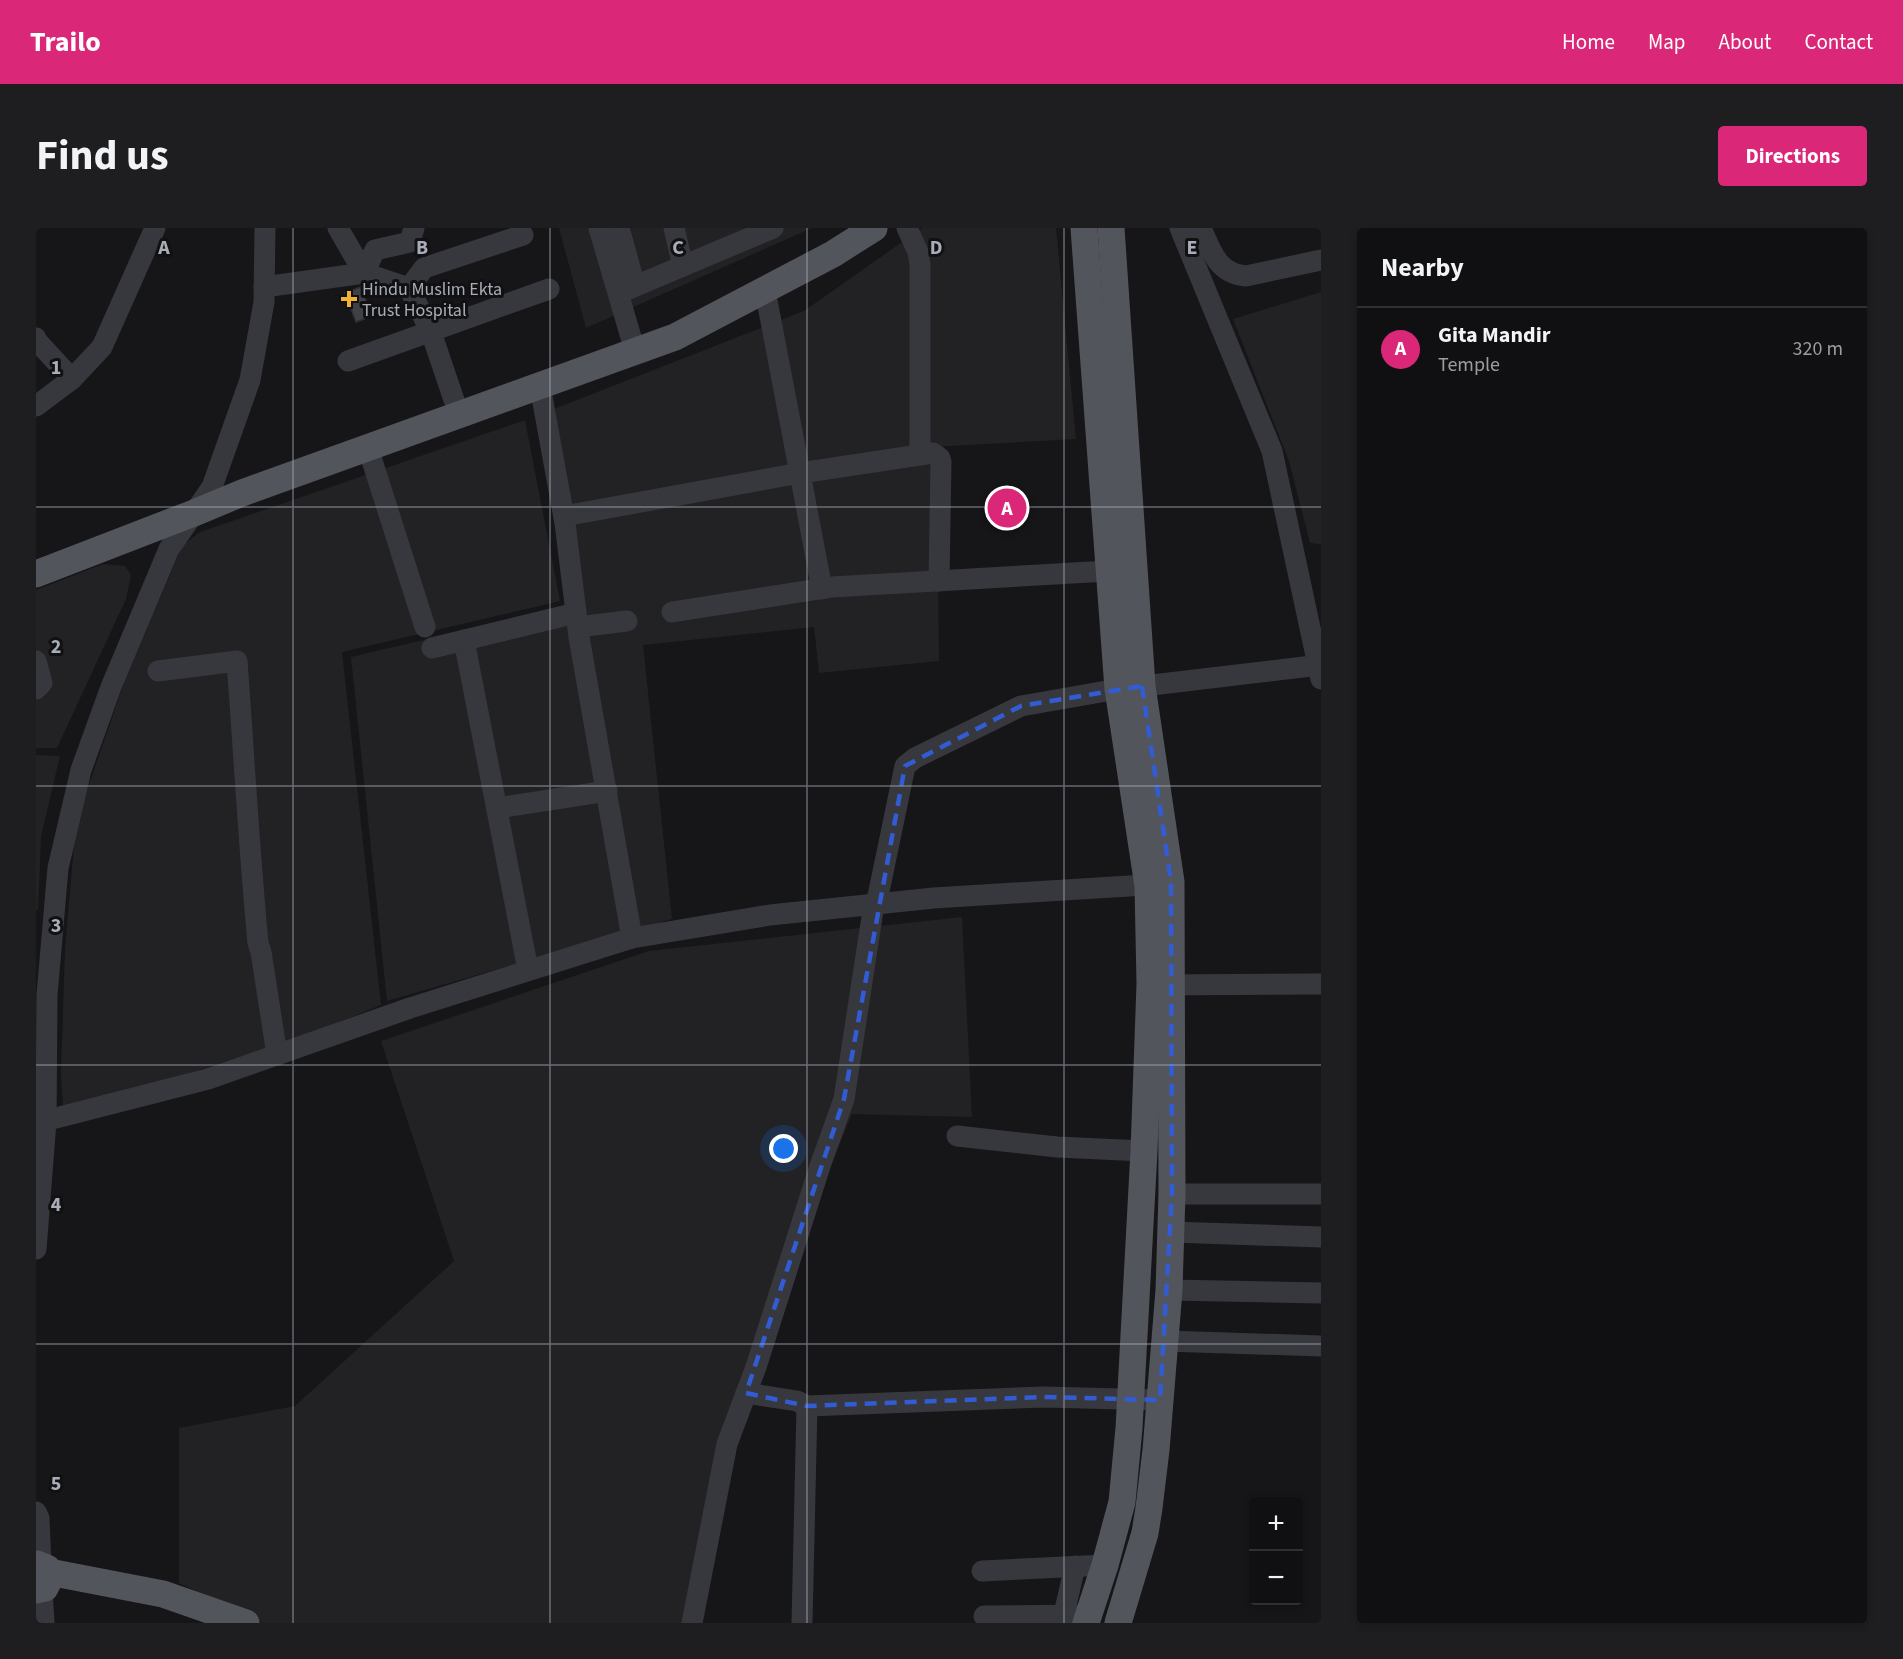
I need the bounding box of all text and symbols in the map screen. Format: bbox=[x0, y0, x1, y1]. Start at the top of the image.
text: Trailo bbox=[30, 22, 101, 62]
text: Home bbox=[1562, 27, 1615, 57]
text: Map bbox=[1648, 27, 1686, 57]
text: About bbox=[1719, 27, 1771, 57]
text: Contact bbox=[1804, 27, 1873, 57]
text: Find us bbox=[36, 126, 169, 186]
button: Directions bbox=[1718, 126, 1867, 186]
text: A bbox=[157, 234, 170, 262]
text: B bbox=[416, 234, 428, 262]
text: C bbox=[672, 234, 684, 262]
text: D bbox=[930, 234, 942, 262]
text: E bbox=[1187, 234, 1197, 262]
text: Nearby bbox=[1381, 249, 1464, 286]
place label: Hindu Muslim Ekta Trust Hospital bbox=[362, 277, 502, 323]
marker: Hindu Muslim Ekta Trust Hospital bbox=[340, 290, 358, 308]
text: Gita Mandir bbox=[1438, 319, 1550, 351]
text: A bbox=[1395, 335, 1406, 363]
text: 320 m bbox=[1793, 335, 1843, 363]
text: Temple bbox=[1438, 351, 1500, 379]
text: 1 bbox=[51, 354, 61, 382]
pin: A bbox=[988, 486, 1026, 530]
text: 2 bbox=[51, 633, 61, 661]
text: 3 bbox=[51, 912, 61, 940]
your location bbox=[769, 1134, 798, 1163]
text: 4 bbox=[51, 1191, 62, 1219]
text: 5 bbox=[51, 1470, 61, 1498]
map controls bbox=[1249, 1497, 1303, 1605]
button: + bbox=[1249, 1497, 1303, 1551]
button: − bbox=[1249, 1551, 1303, 1605]

